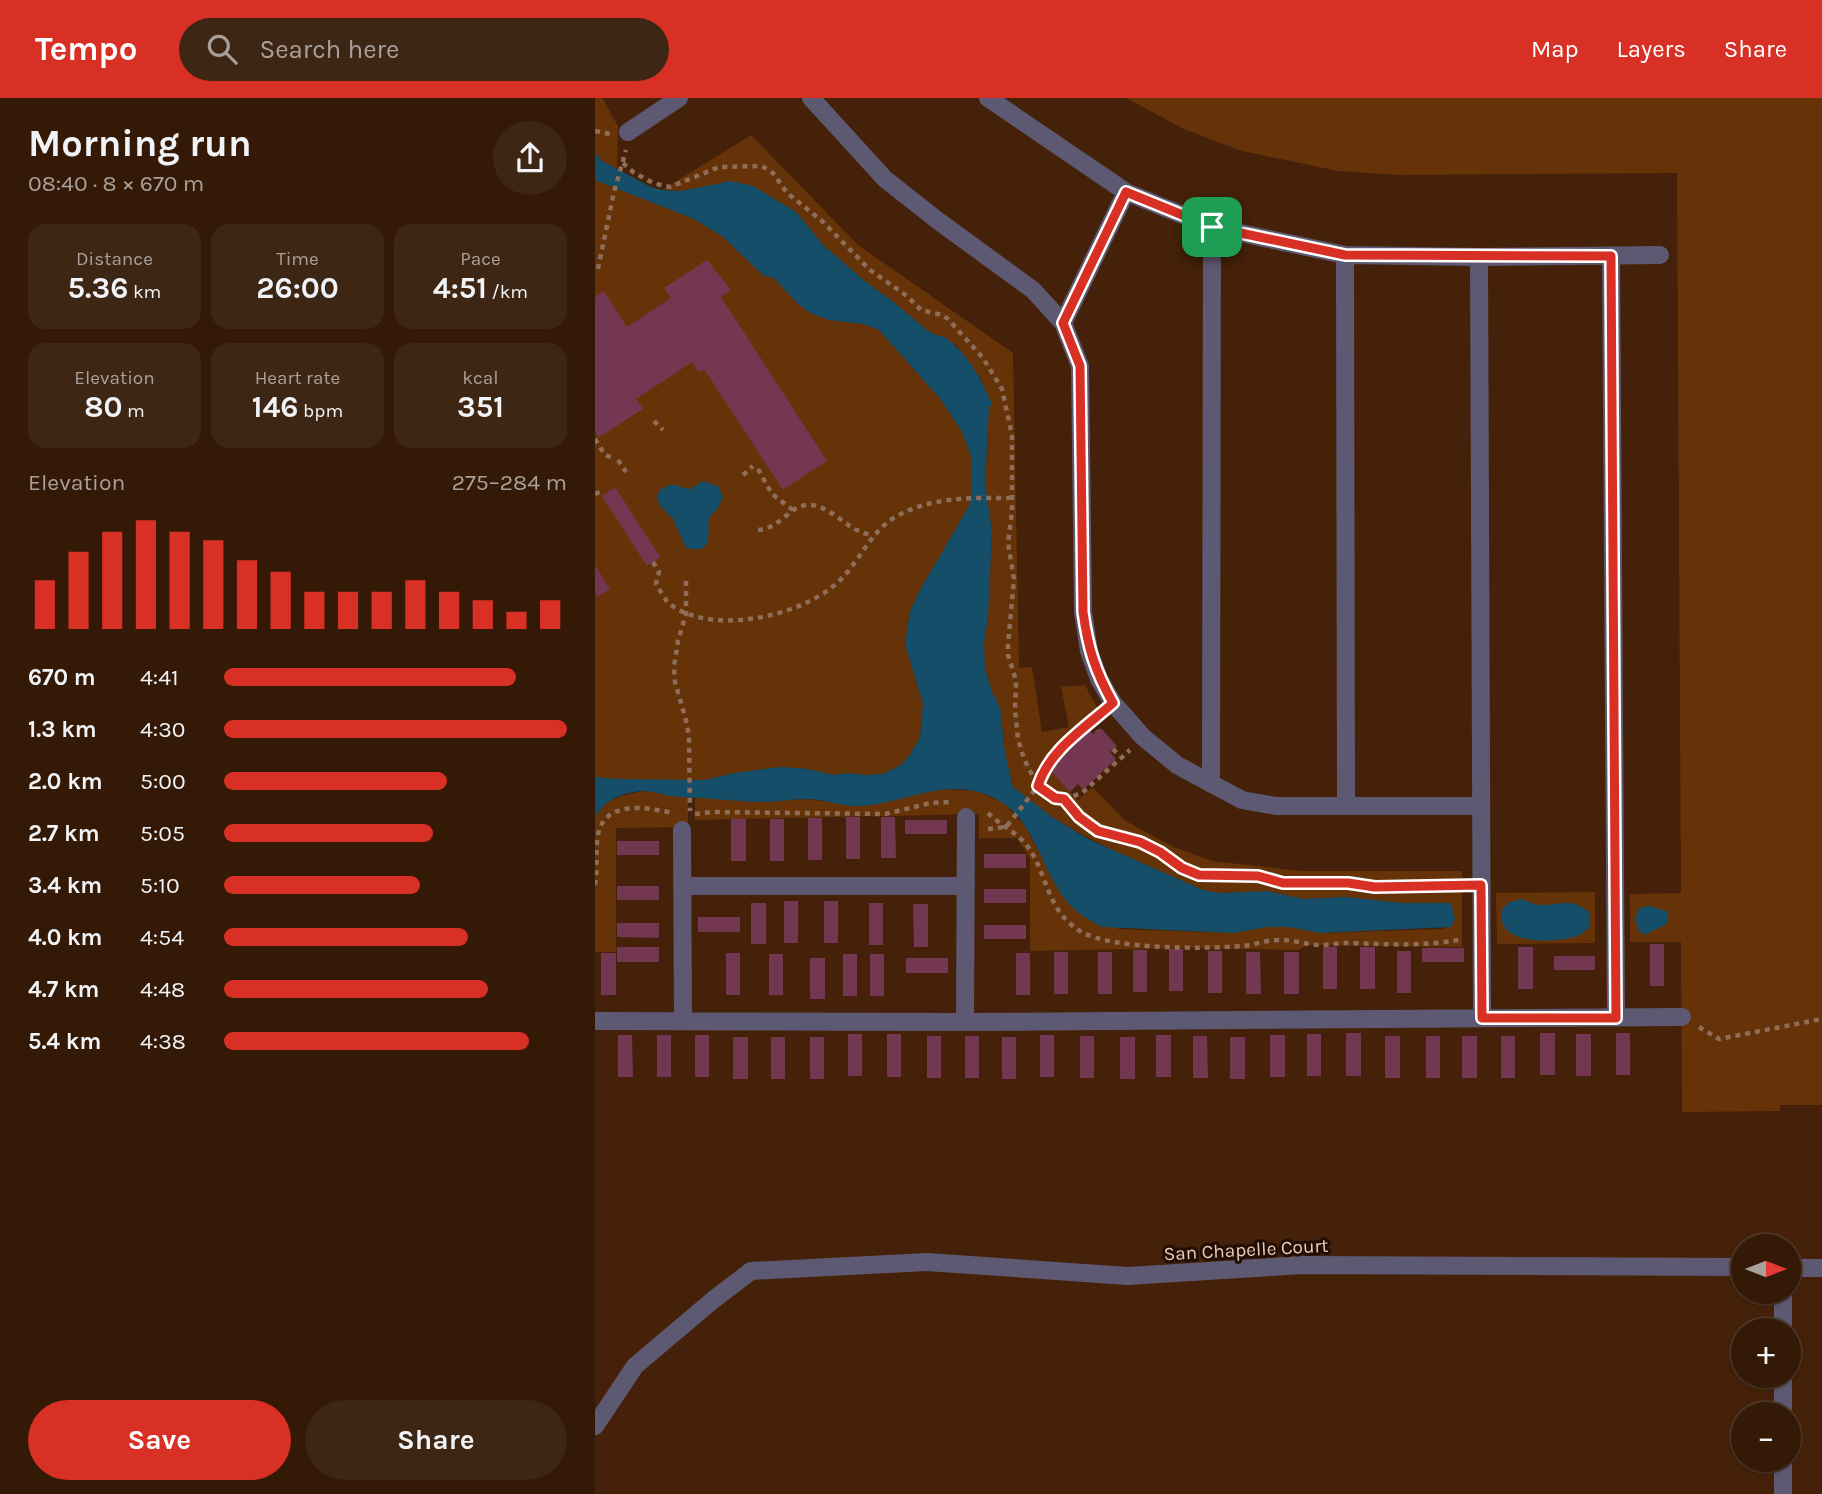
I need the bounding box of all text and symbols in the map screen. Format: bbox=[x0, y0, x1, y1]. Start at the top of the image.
search box bbox=[179, 18, 669, 81]
text: Tempo bbox=[35, 30, 137, 68]
icon: search bbox=[203, 30, 241, 68]
text: Search here bbox=[259, 34, 399, 65]
text: Map bbox=[1531, 35, 1579, 63]
text: Layers bbox=[1617, 35, 1686, 63]
text: Share bbox=[1724, 35, 1787, 63]
text: Morning run bbox=[28, 121, 252, 166]
button: share bbox=[493, 121, 567, 195]
text: 08:40 · 8 × 670 m bbox=[28, 170, 204, 197]
pin bbox=[1182, 197, 1242, 257]
icon: arrive bbox=[1193, 208, 1231, 246]
text: Distance bbox=[76, 248, 153, 270]
text: Time bbox=[276, 248, 319, 270]
text: Pace bbox=[460, 248, 501, 270]
text: 5.36 bbox=[68, 270, 128, 306]
text: 26:00 bbox=[256, 270, 339, 306]
text: 4:51 bbox=[433, 270, 487, 306]
text: km bbox=[128, 281, 161, 303]
text: /km bbox=[487, 281, 528, 303]
text: Elevation bbox=[74, 367, 155, 389]
text: Heart rate bbox=[255, 367, 340, 389]
text: kcal bbox=[462, 367, 499, 389]
text: 80 bbox=[84, 389, 123, 425]
text: 146 bbox=[252, 389, 299, 425]
text: 351 bbox=[457, 389, 504, 425]
text: m bbox=[123, 400, 145, 422]
text: bpm bbox=[299, 400, 343, 422]
text: Elevation bbox=[28, 469, 125, 496]
text: 275–284 m bbox=[452, 469, 567, 496]
text: 670 m bbox=[28, 664, 96, 691]
text: 4:41 bbox=[140, 664, 179, 691]
text: 1.3 km bbox=[28, 716, 97, 743]
text: 4:30 bbox=[140, 716, 185, 743]
text: 2.0 km bbox=[28, 768, 103, 795]
text: 5:00 bbox=[140, 768, 186, 795]
text: 2.7 km bbox=[28, 820, 100, 847]
text: 5:05 bbox=[140, 820, 185, 847]
text: 3.4 km bbox=[28, 872, 102, 899]
text: 5:10 bbox=[140, 872, 180, 899]
text: 4.0 km bbox=[28, 924, 102, 951]
text: 4:54 bbox=[140, 924, 184, 951]
text: 4.7 km bbox=[28, 976, 99, 1003]
text: 4:48 bbox=[140, 976, 185, 1003]
text: 5.4 km bbox=[28, 1028, 101, 1055]
text: 4:38 bbox=[140, 1028, 186, 1055]
north arrow bbox=[1731, 1234, 1801, 1304]
map controls bbox=[1731, 1234, 1801, 1472]
street label: San Chapelle Court bbox=[1163, 1235, 1329, 1265]
button: + bbox=[1731, 1318, 1801, 1388]
button: Save bbox=[28, 1400, 291, 1480]
button: Share bbox=[305, 1400, 567, 1480]
button: − bbox=[1731, 1402, 1801, 1472]

